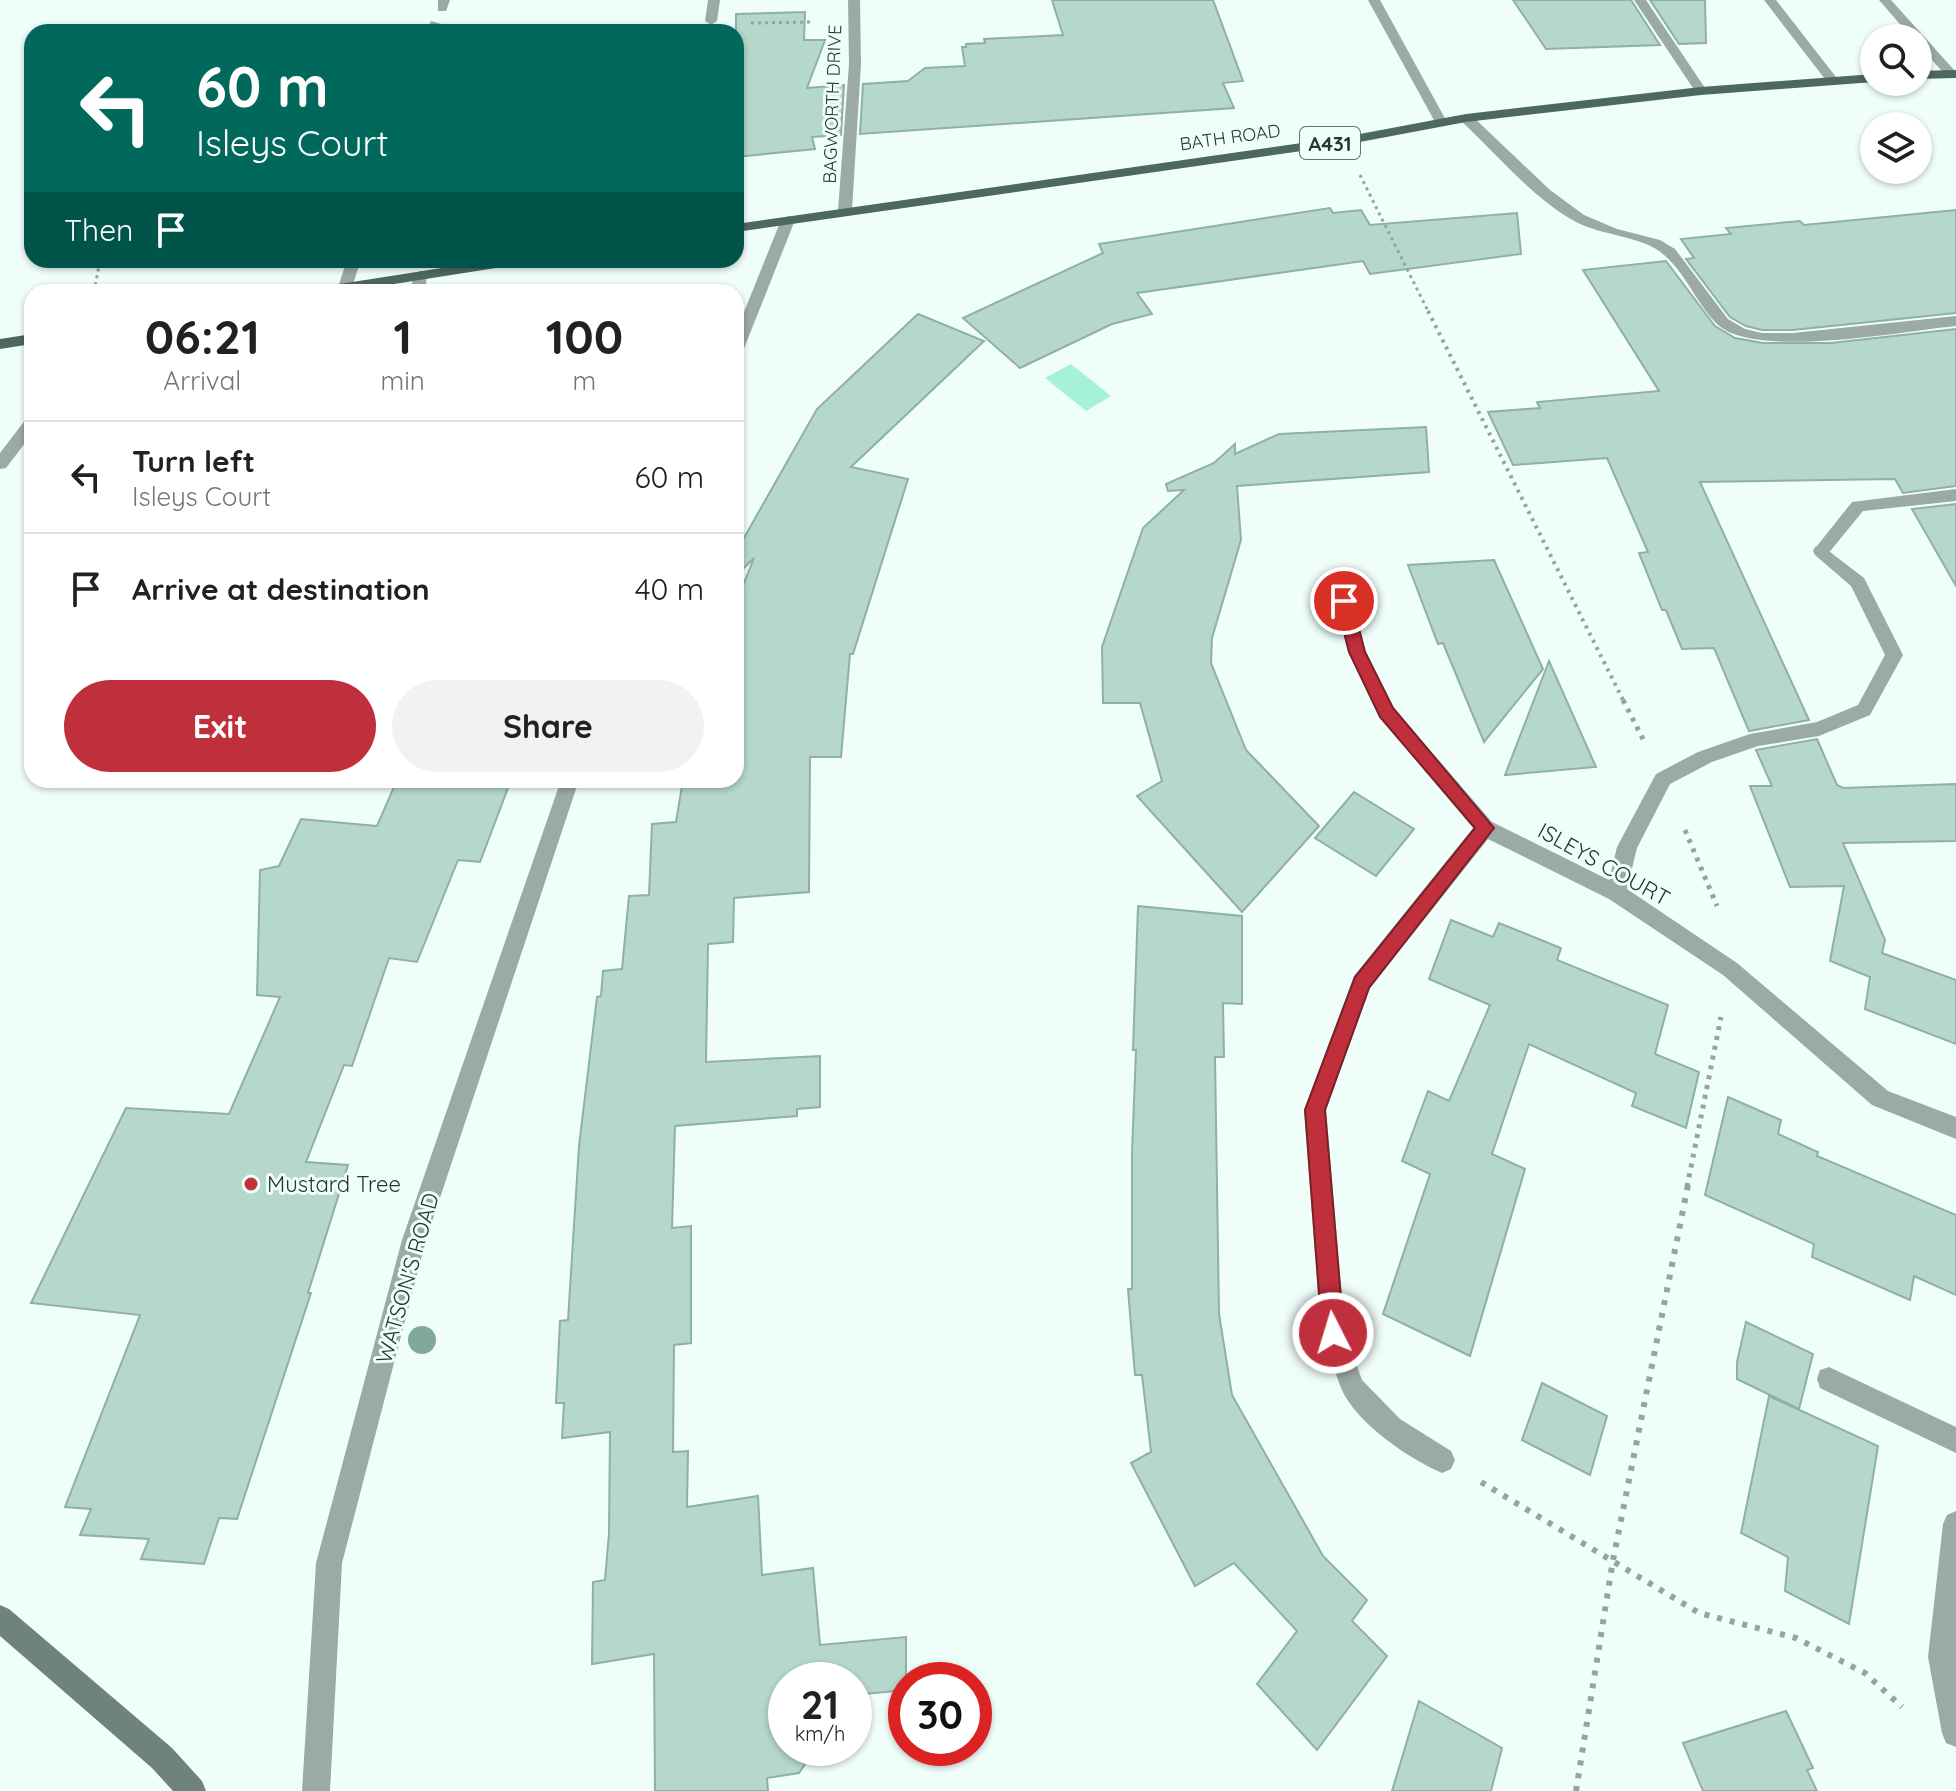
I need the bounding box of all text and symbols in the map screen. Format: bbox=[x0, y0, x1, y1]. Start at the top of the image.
street label: BAGWORTH DRIVE bbox=[818, 24, 846, 184]
map controls bbox=[1860, 24, 1932, 184]
button: search bbox=[1860, 24, 1932, 96]
text: 60 m bbox=[196, 51, 329, 121]
icon: left bbox=[64, 56, 168, 160]
button: layers bbox=[1860, 112, 1932, 184]
street label: BATH ROAD bbox=[1178, 119, 1282, 155]
text: Isleys Court bbox=[196, 120, 389, 165]
road number: A431 bbox=[1300, 127, 1360, 159]
icon: arrive bbox=[149, 208, 193, 252]
text: Then bbox=[64, 211, 133, 249]
text: 06:21 bbox=[145, 306, 260, 366]
text: 1 bbox=[393, 306, 412, 366]
text: 100 bbox=[546, 306, 623, 366]
text: Arrival bbox=[163, 364, 241, 397]
text: min bbox=[381, 364, 425, 397]
text: m bbox=[573, 364, 596, 397]
text: Turn left bbox=[132, 442, 255, 480]
icon: left bbox=[64, 455, 108, 499]
text: 60 m bbox=[634, 458, 704, 496]
text: Isleys Court bbox=[132, 480, 271, 513]
icon: arrive bbox=[64, 567, 108, 611]
pin bbox=[1310, 567, 1378, 635]
text: Arrive at destination bbox=[132, 570, 430, 608]
text: 40 m bbox=[635, 570, 704, 608]
icon: arrive bbox=[1322, 579, 1366, 623]
button: Exit bbox=[64, 680, 376, 772]
button: Share bbox=[392, 680, 704, 772]
street label: ISLEYS COURT bbox=[1533, 816, 1675, 912]
place label: Mustard Tree bbox=[267, 1170, 401, 1198]
marker: Mustard Tree bbox=[242, 1175, 260, 1193]
street label: WATSON'S ROAD bbox=[369, 1189, 445, 1367]
position arrow bbox=[1291, 1291, 1375, 1375]
speed limit sign: 30 bbox=[888, 1662, 992, 1766]
text: 21 bbox=[801, 1679, 839, 1729]
text: km/h bbox=[795, 1721, 845, 1746]

